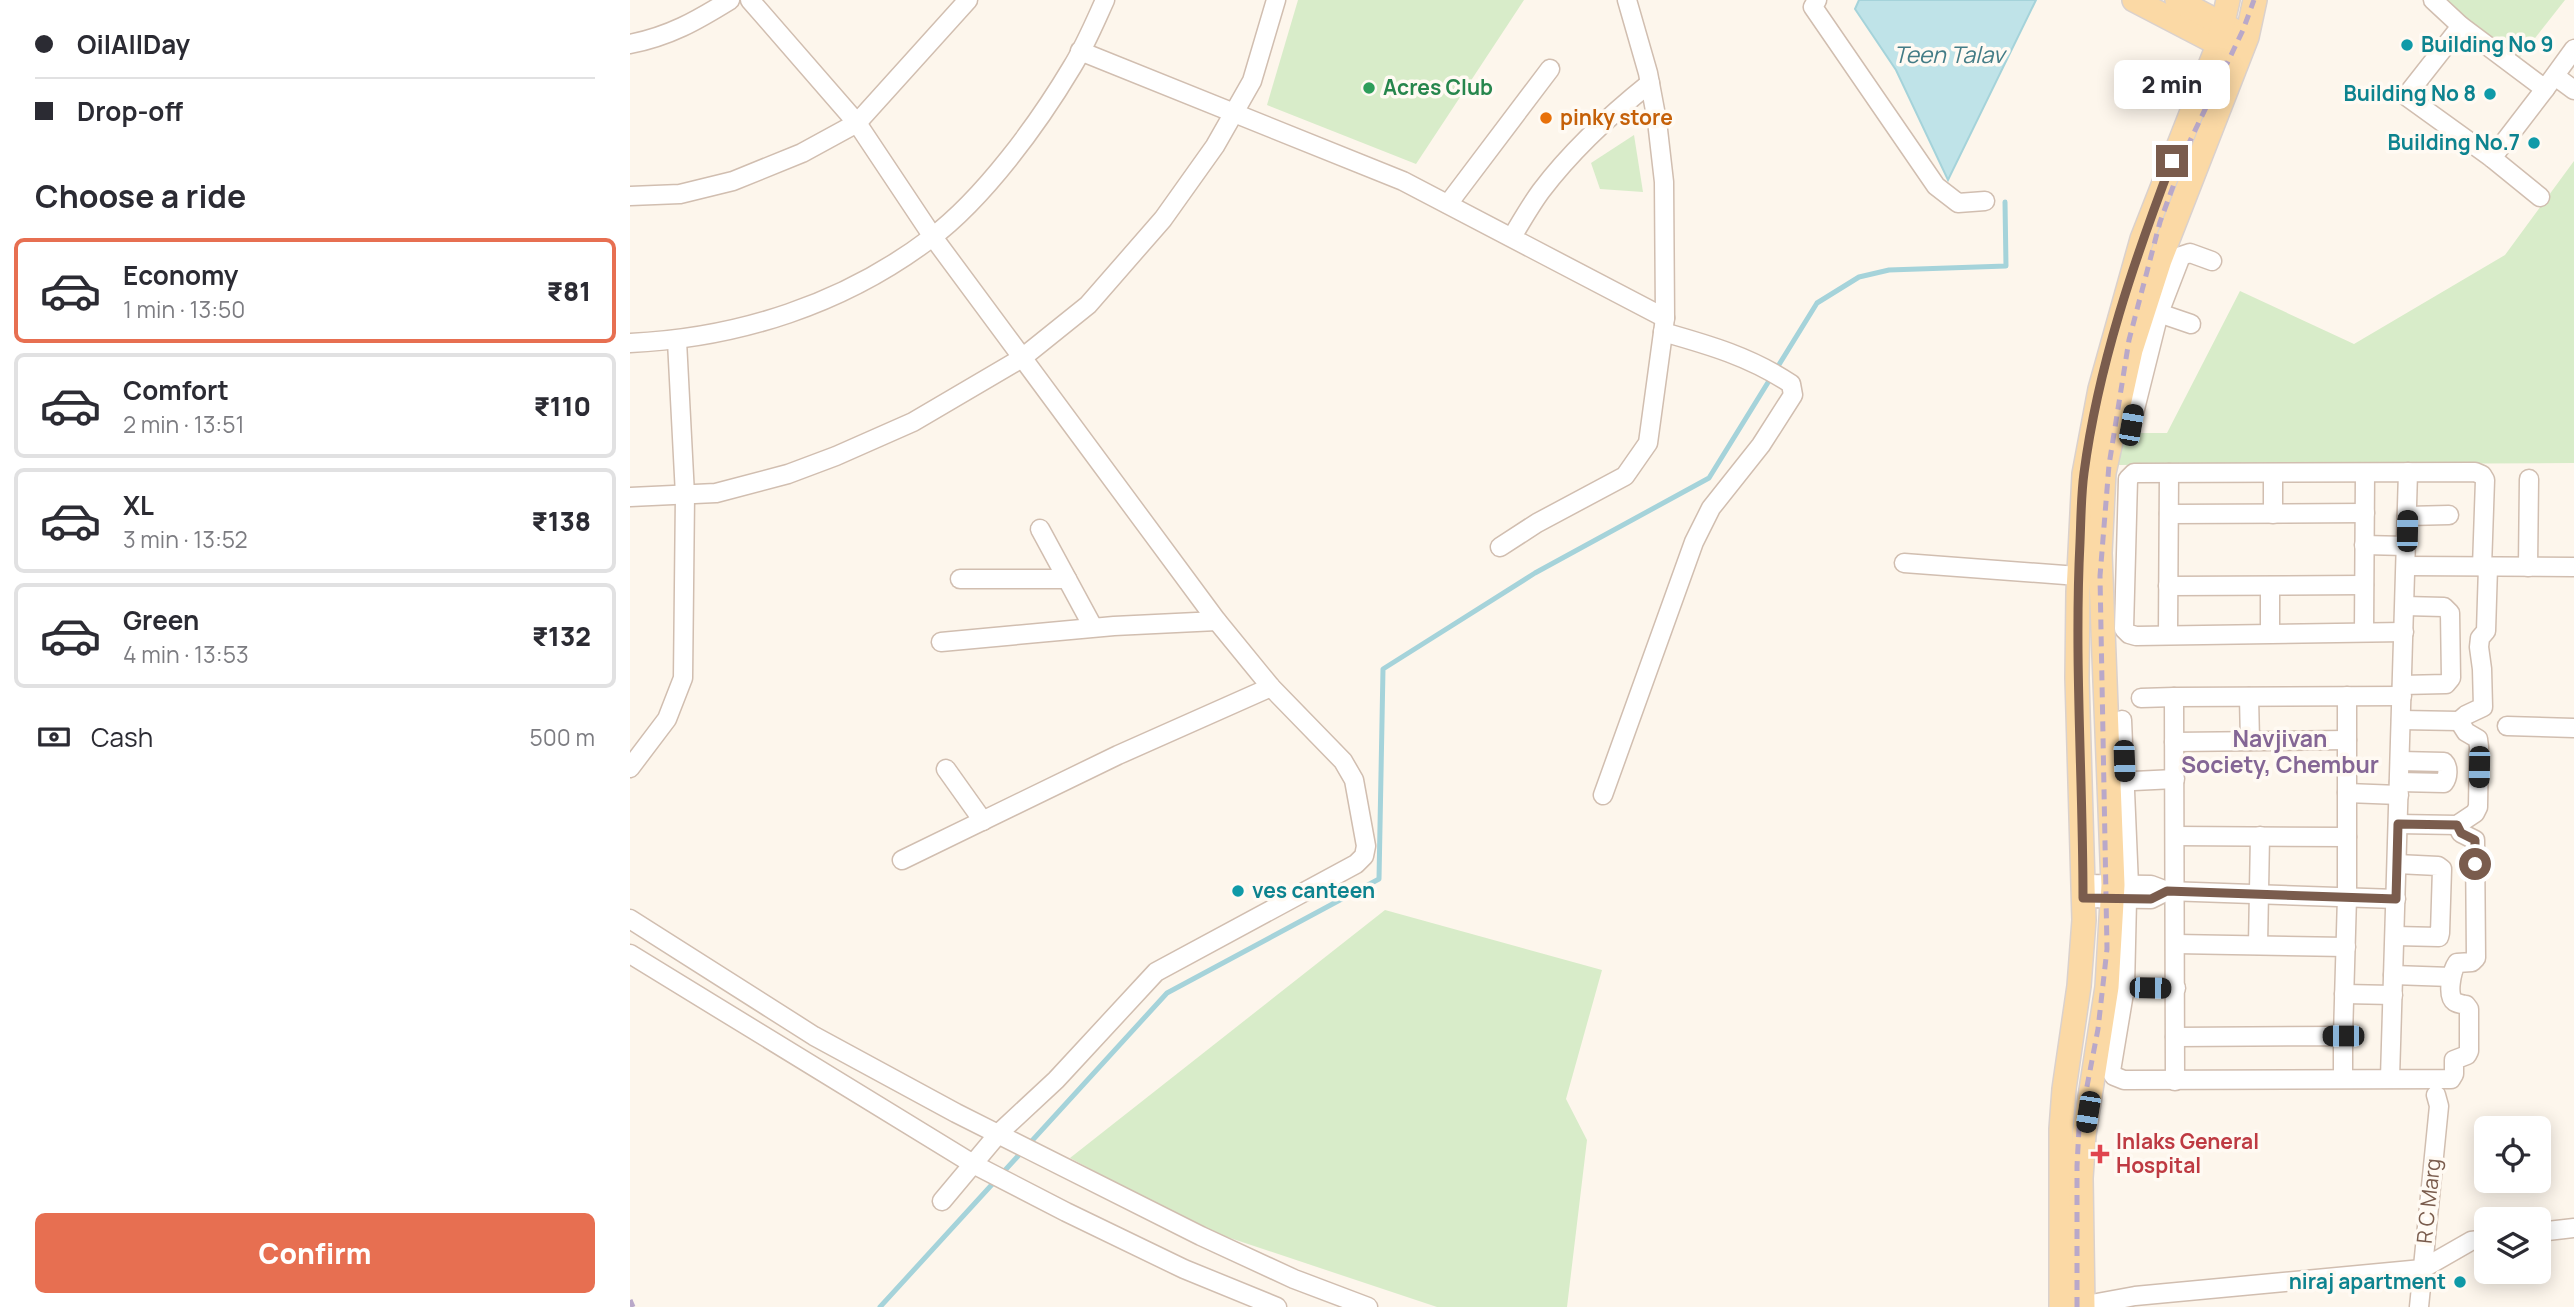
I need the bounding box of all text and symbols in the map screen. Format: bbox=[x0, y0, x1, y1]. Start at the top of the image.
text: OilAllDay bbox=[77, 26, 190, 62]
place label: Building No 9 bbox=[2421, 30, 2554, 58]
marker: Building No 9 bbox=[2399, 37, 2415, 53]
water label: Teen Talav bbox=[1894, 38, 2008, 70]
callout: 2 min bbox=[2114, 60, 2230, 108]
text: 2 min bbox=[2142, 68, 2203, 100]
place label: Acres Club bbox=[1383, 73, 1493, 101]
place label: Building No 8 bbox=[2344, 79, 2476, 107]
marker: Acres Club bbox=[1361, 80, 1377, 96]
marker: Building No 8 bbox=[2482, 86, 2498, 102]
text: Drop-off bbox=[77, 93, 183, 129]
place label: pinky store bbox=[1560, 103, 1673, 131]
marker: pinky store bbox=[1538, 110, 1554, 126]
place label: Building No.7 bbox=[2388, 128, 2520, 156]
marker: Building No.7 bbox=[2526, 135, 2542, 151]
route end bbox=[2156, 145, 2188, 177]
text: Choose a ride bbox=[35, 174, 246, 218]
text: Economy bbox=[123, 257, 238, 293]
icon: car bbox=[39, 259, 102, 322]
text: ₹81 bbox=[547, 273, 591, 309]
text: 1 min · 13:50 bbox=[123, 293, 245, 325]
text: Comfort bbox=[123, 372, 229, 408]
icon: car bbox=[39, 374, 102, 437]
text: ₹110 bbox=[534, 388, 591, 424]
car bbox=[2118, 402, 2145, 448]
text: 2 min · 13:51 bbox=[123, 408, 244, 440]
text: XL bbox=[123, 487, 154, 523]
icon: car bbox=[39, 489, 102, 552]
text: ₹138 bbox=[531, 503, 591, 539]
car bbox=[2397, 510, 2418, 552]
text: 3 min · 13:52 bbox=[123, 523, 248, 555]
text: Green bbox=[123, 602, 199, 638]
icon: car bbox=[39, 604, 102, 667]
text: ₹132 bbox=[532, 618, 591, 654]
text: 4 min · 13:53 bbox=[123, 638, 249, 670]
icon: cash bbox=[35, 718, 73, 756]
text: Cash bbox=[91, 719, 153, 755]
text: 500 m bbox=[530, 721, 595, 753]
district label: Navjivan Society, Chembur bbox=[2181, 722, 2379, 780]
car bbox=[2113, 740, 2136, 782]
car bbox=[2469, 746, 2490, 788]
route start bbox=[2459, 848, 2491, 880]
place label: ves canteen bbox=[1252, 876, 1375, 904]
marker: ves canteen bbox=[1230, 883, 1246, 899]
car bbox=[2129, 977, 2172, 999]
car bbox=[2323, 1026, 2365, 1047]
car bbox=[2075, 1090, 2102, 1134]
map controls bbox=[2474, 1116, 2551, 1284]
button: locate bbox=[2474, 1116, 2551, 1193]
place label: Inlaks General Hospital bbox=[2116, 1127, 2259, 1179]
marker: Inlaks General Hospital bbox=[2090, 1144, 2110, 1164]
street label: R C Marg bbox=[2410, 1157, 2446, 1245]
button: layers bbox=[2474, 1207, 2551, 1284]
button: Confirm bbox=[35, 1213, 595, 1293]
place label: niraj apartment bbox=[2289, 1267, 2446, 1295]
marker: niraj apartment bbox=[2452, 1274, 2468, 1290]

